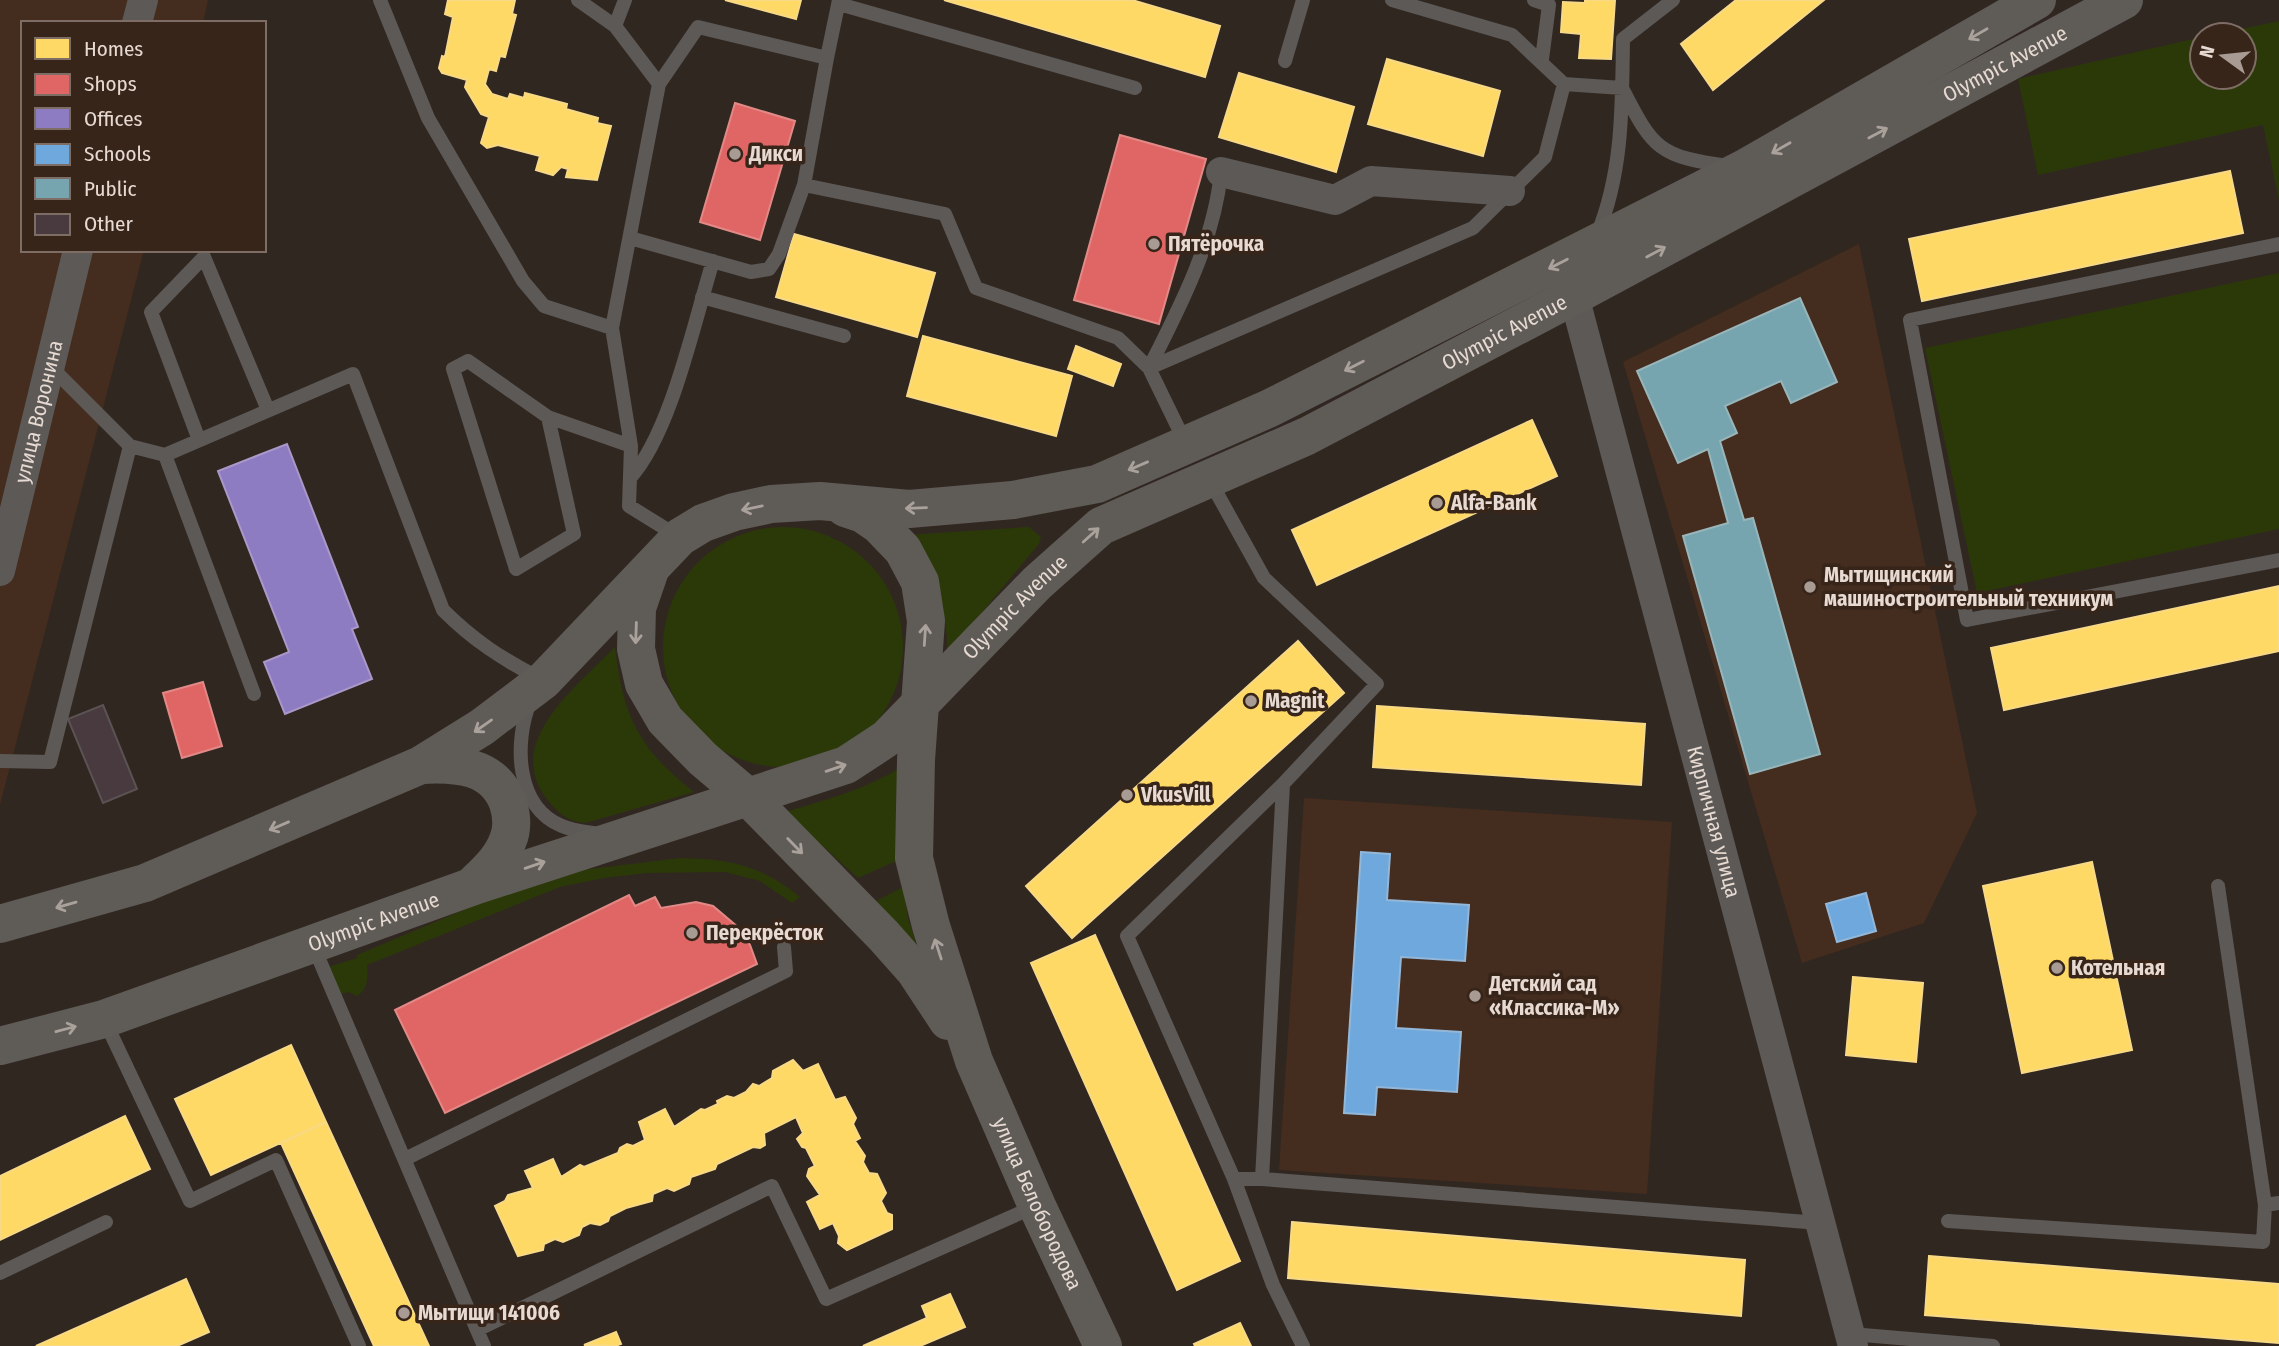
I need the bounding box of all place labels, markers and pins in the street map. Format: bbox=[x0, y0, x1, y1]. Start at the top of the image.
place label: Дикси bbox=[748, 141, 803, 167]
marker: Дикси bbox=[727, 146, 743, 162]
place label: Пятёрочка bbox=[1168, 231, 1264, 257]
marker: Пятёрочка bbox=[1146, 236, 1162, 252]
place label: Alfa-Bank bbox=[1450, 490, 1537, 516]
marker: Alfa-Bank bbox=[1429, 495, 1445, 511]
place label: Мытищинский машиностроительный техникум bbox=[1824, 562, 2113, 612]
marker: Мытищинский машиностроительный техникум bbox=[1802, 579, 1818, 595]
place label: Magnit bbox=[1265, 688, 1325, 714]
marker: Magnit bbox=[1243, 693, 1259, 709]
place label: VkusVill bbox=[1140, 782, 1211, 808]
marker: VkusVill bbox=[1119, 787, 1135, 803]
place label: Перекрёсток bbox=[706, 920, 824, 946]
marker: Перекрёсток bbox=[684, 925, 700, 941]
place label: Котельная bbox=[2071, 955, 2165, 981]
marker: Котельная bbox=[2049, 960, 2065, 976]
place label: Детский сад «Классика-М» bbox=[1488, 971, 1620, 1021]
marker: Детский сад «Классика-М» bbox=[1467, 988, 1483, 1004]
place label: Мытищи 141006 bbox=[418, 1300, 560, 1326]
marker: Мытищи 141006 bbox=[396, 1305, 412, 1321]

